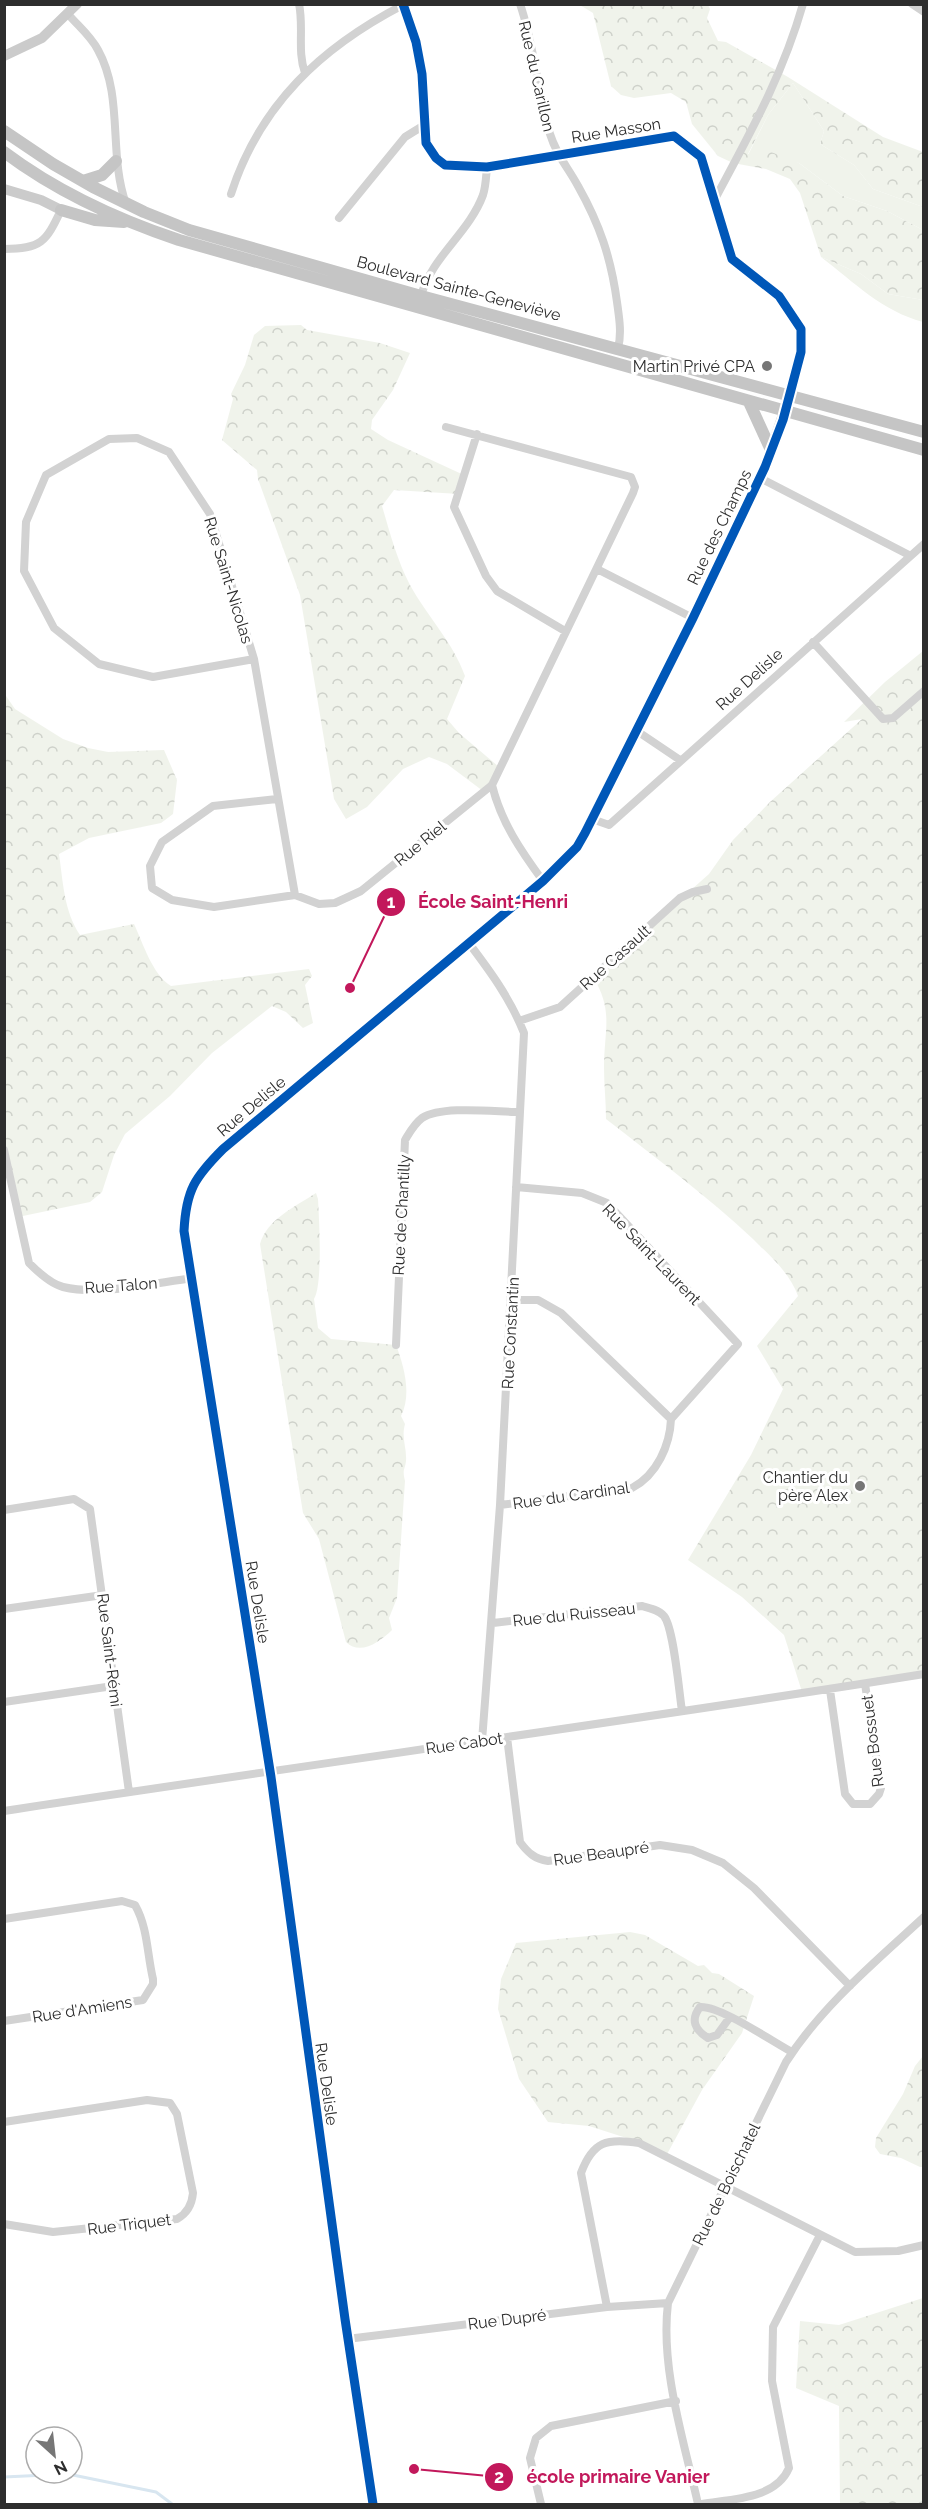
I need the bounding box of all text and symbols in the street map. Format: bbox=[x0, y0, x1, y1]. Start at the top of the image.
street label: Rue du Carillon bbox=[515, 19, 559, 133]
street label: Rue Masson bbox=[570, 114, 662, 147]
street label: Boulevard Sainte-Geneviève bbox=[355, 252, 563, 325]
place label: Martin Privé CPA bbox=[633, 357, 755, 376]
marker: Martin Privé CPA bbox=[760, 359, 774, 373]
street label: Rue des Champs bbox=[683, 466, 756, 588]
street label: Rue Saint-Nicolas bbox=[200, 515, 257, 646]
street label: Rue Delisle bbox=[712, 644, 787, 714]
street label: Rue Riel bbox=[391, 816, 450, 870]
callout: École Saint-Henri bbox=[376, 884, 580, 920]
text: 1 bbox=[387, 891, 396, 912]
text: École Saint-Henri bbox=[418, 891, 568, 912]
street label: Rue Casault bbox=[576, 920, 655, 994]
street label: Rue Delisle bbox=[213, 1072, 289, 1140]
street label: Rue de Chantilly bbox=[389, 1154, 414, 1276]
street label: Rue Saint-Laurent bbox=[598, 1200, 705, 1309]
street label: Rue Talon bbox=[84, 1273, 158, 1298]
street label: Rue Constantin bbox=[498, 1276, 523, 1390]
place label: Chantier du père Alex bbox=[763, 1468, 848, 1505]
street label: Rue du Cardinal bbox=[511, 1478, 631, 1513]
marker: Chantier du père Alex bbox=[853, 1479, 867, 1493]
street label: Rue Delisle bbox=[242, 1559, 273, 1645]
street label: Rue Saint-Rémi bbox=[93, 1592, 126, 1708]
street label: Rue du Ruisseau bbox=[512, 1599, 636, 1630]
street label: Rue Bossuet bbox=[857, 1693, 888, 1788]
street label: Rue Cabot bbox=[424, 1729, 504, 1758]
street label: Rue Beaupré bbox=[552, 1837, 650, 1870]
street label: Rue d'Amiens bbox=[31, 1992, 134, 2027]
street label: Rue Delisle bbox=[311, 2041, 342, 2127]
street label: Rue de Boischatel bbox=[689, 2119, 765, 2249]
street label: Rue Triquet bbox=[86, 2210, 173, 2239]
street label: Rue Dupré bbox=[467, 2305, 547, 2334]
north arrow bbox=[24, 2425, 84, 2485]
text: N bbox=[51, 2457, 70, 2479]
callout: école primaire Vanier bbox=[484, 2459, 722, 2495]
text: 2 bbox=[494, 2466, 504, 2487]
text: école primaire Vanier bbox=[526, 2466, 710, 2487]

